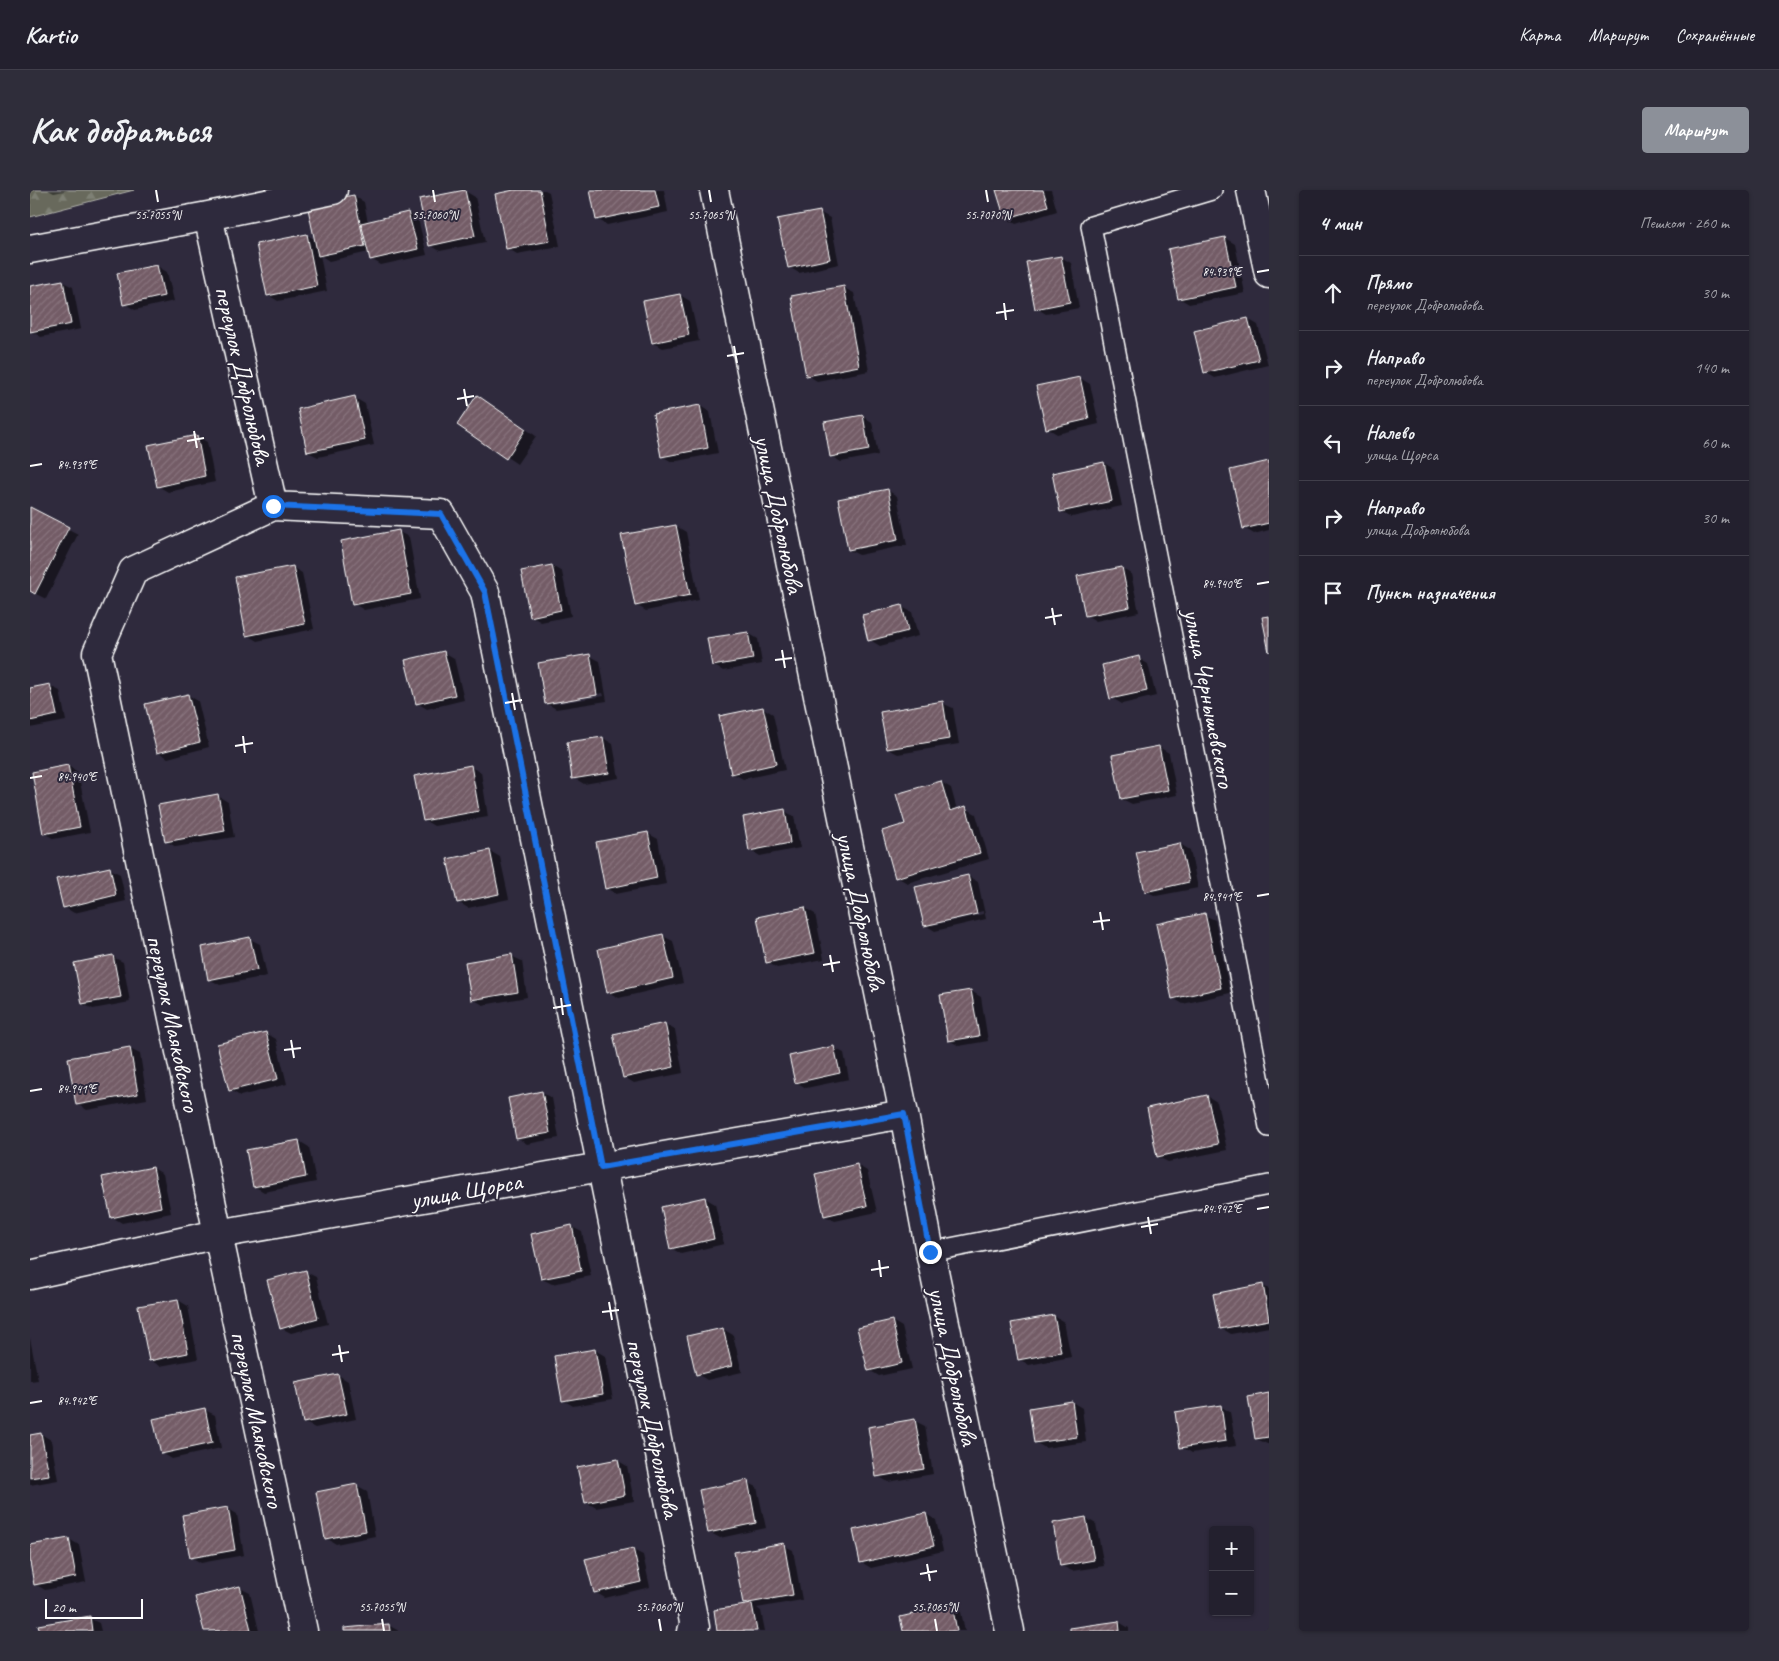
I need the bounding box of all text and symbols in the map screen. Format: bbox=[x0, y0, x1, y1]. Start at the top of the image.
text: Kartio bbox=[25, 20, 77, 50]
text: Карта bbox=[1519, 24, 1560, 46]
text: Маршрут bbox=[1588, 24, 1648, 46]
text: Сохранённые bbox=[1676, 24, 1754, 46]
button: Маршрут bbox=[1642, 107, 1749, 153]
text: Как добраться bbox=[30, 108, 211, 153]
text: 55.7055°N bbox=[135, 207, 182, 223]
text: 55.7060°N bbox=[412, 207, 459, 223]
text: 55.7065°N bbox=[688, 207, 735, 223]
text: 55.7070°N bbox=[965, 207, 1012, 223]
text: 4 мин bbox=[1319, 210, 1362, 236]
text: Пешком · 260 m bbox=[1640, 213, 1729, 233]
text: 84.939°E bbox=[1202, 264, 1243, 280]
text: Прямо bbox=[1366, 271, 1411, 295]
icon: ahead bbox=[1319, 279, 1347, 307]
street label: переулок Добролюбова bbox=[207, 283, 280, 470]
text: 30 m bbox=[1702, 283, 1729, 303]
text: переулок Добролюбова bbox=[1366, 295, 1483, 315]
text: Направо bbox=[1366, 346, 1424, 370]
icon: right bbox=[1319, 354, 1347, 382]
text: 140 m bbox=[1695, 358, 1729, 378]
text: переулок Добролюбова bbox=[1366, 370, 1483, 390]
text: Налево bbox=[1366, 421, 1414, 445]
icon: left bbox=[1319, 429, 1347, 457]
street label: улица Добролюбова bbox=[746, 430, 812, 598]
text: 60 m bbox=[1702, 433, 1729, 453]
text: улица Щорса bbox=[1366, 445, 1438, 465]
text: 84.939°E bbox=[57, 457, 98, 473]
route start bbox=[262, 495, 285, 518]
text: Направо bbox=[1366, 496, 1424, 520]
icon: right bbox=[1319, 504, 1347, 532]
text: 30 m bbox=[1702, 508, 1729, 528]
text: улица Добролюбова bbox=[1366, 520, 1469, 540]
text: 84.940°E bbox=[1202, 576, 1243, 592]
icon: arrive bbox=[1319, 579, 1347, 607]
text: Пункт назначения bbox=[1366, 581, 1495, 605]
street label: улица Чернышевского bbox=[1176, 604, 1242, 791]
text: 84.940°E bbox=[57, 769, 98, 785]
street label: улица Добролюбова bbox=[828, 827, 894, 995]
text: 84.941°E bbox=[1202, 889, 1243, 905]
street label: переулок Маяковского bbox=[139, 932, 208, 1116]
text: 84.941°E bbox=[57, 1081, 98, 1097]
street label: улица Щорса bbox=[406, 1165, 526, 1217]
text: 84.942°E bbox=[1202, 1201, 1243, 1217]
route end bbox=[919, 1241, 942, 1264]
street label: улица Добролюбова bbox=[920, 1282, 986, 1450]
street label: переулок Маяковского bbox=[223, 1328, 292, 1512]
street label: переулок Добролюбова bbox=[618, 1336, 688, 1523]
text: 84.942°E bbox=[57, 1393, 98, 1409]
map controls bbox=[1209, 1526, 1254, 1616]
button: + bbox=[1209, 1526, 1254, 1571]
button: − bbox=[1209, 1571, 1254, 1616]
scale bar bbox=[45, 1596, 142, 1619]
text: 20 m bbox=[52, 1599, 76, 1616]
text: 55.7055°N bbox=[359, 1599, 406, 1615]
text: 55.7060°N bbox=[636, 1599, 683, 1615]
text: 55.7065°N bbox=[912, 1599, 959, 1615]

